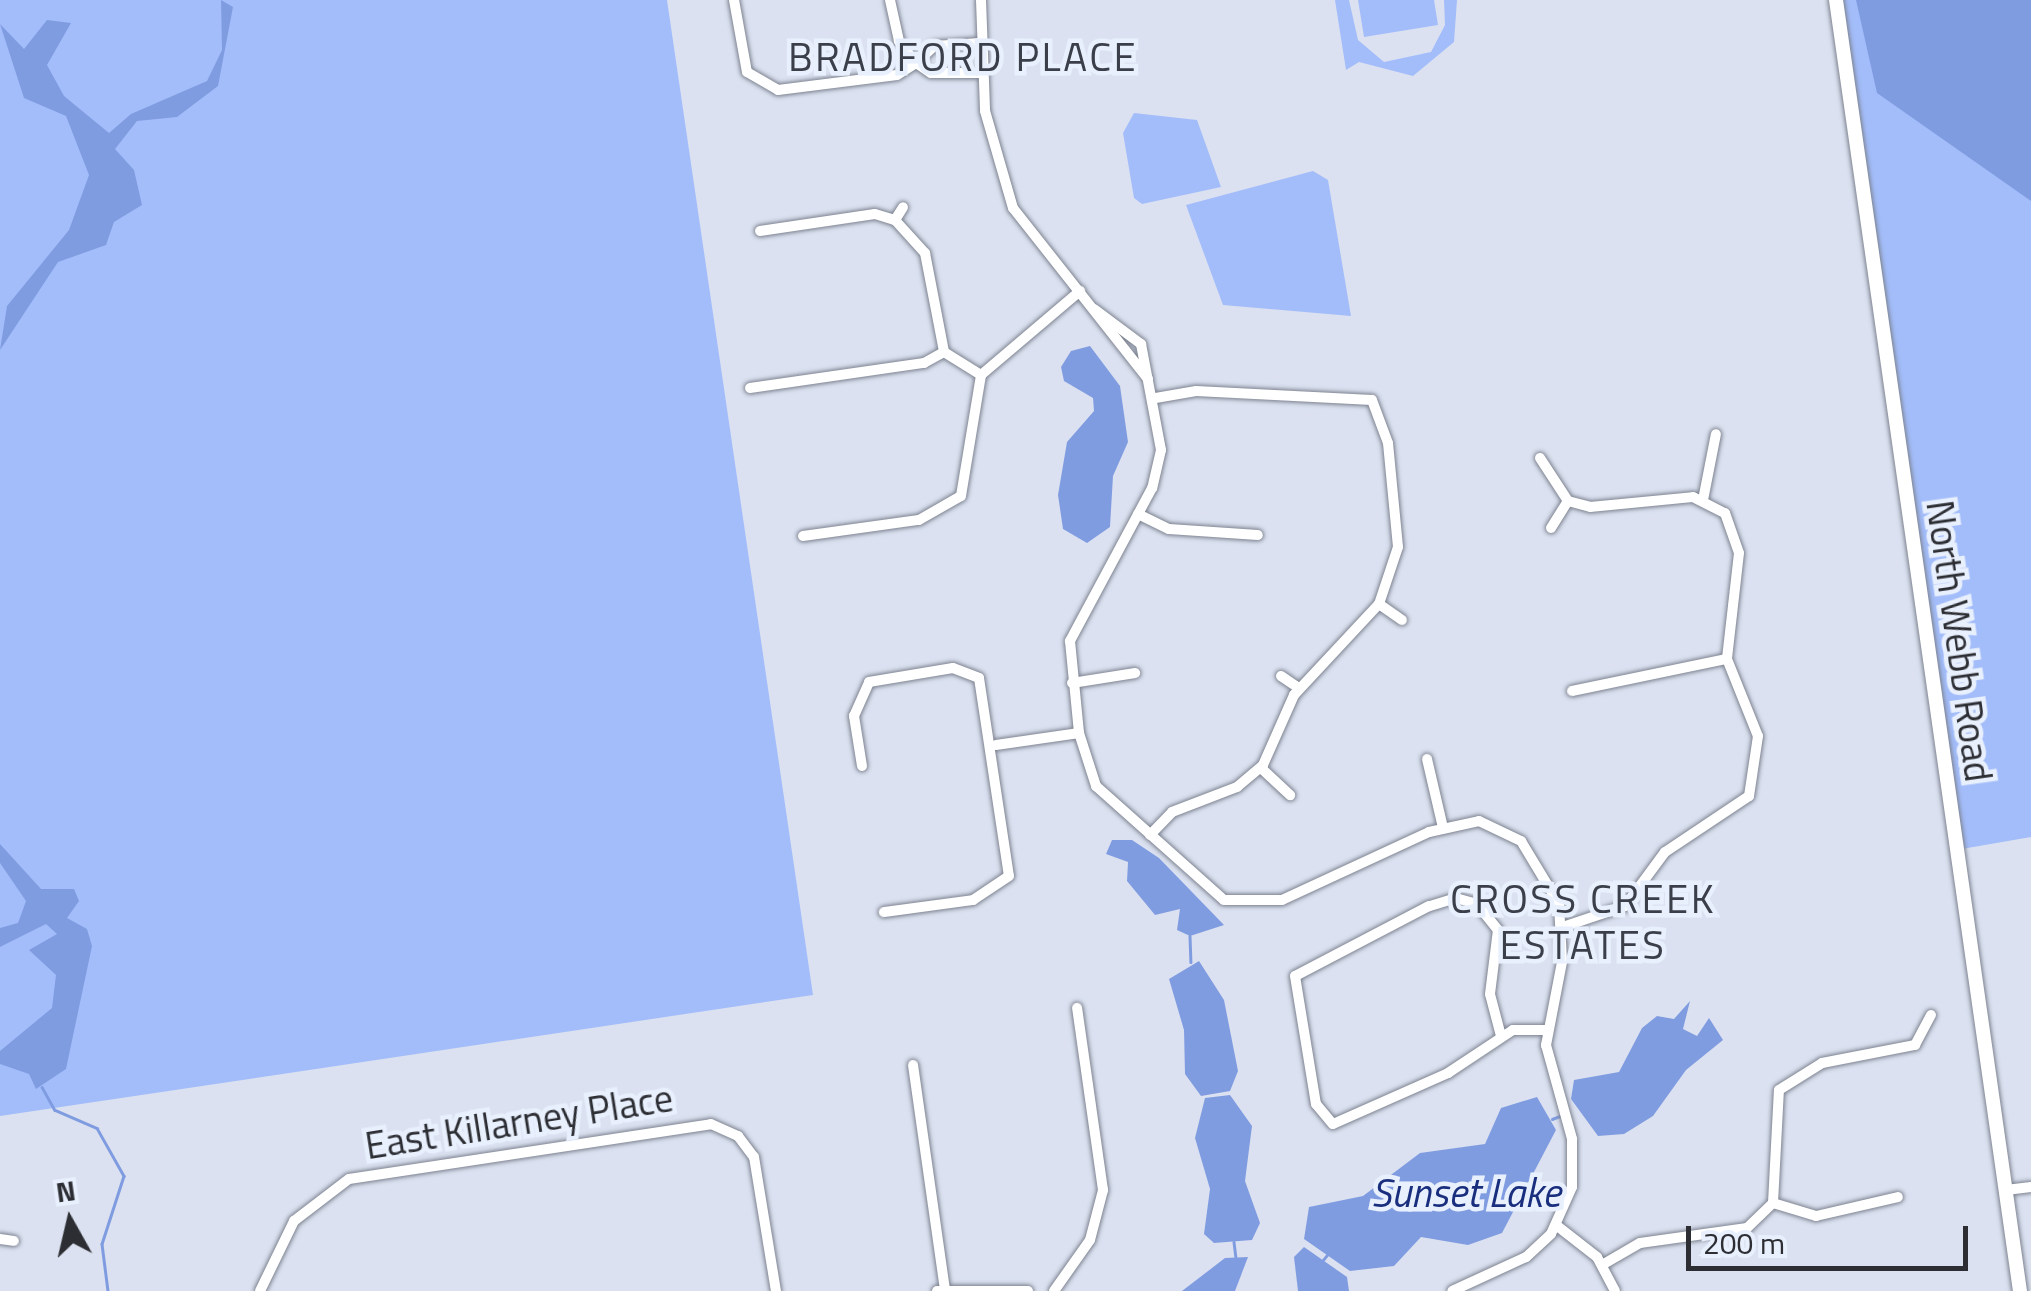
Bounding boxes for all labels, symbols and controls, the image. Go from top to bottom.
district label: BRADFORD PLACE [788,33,1138,81]
street label: North Webb Road [1917,497,2001,785]
district label: CROSS CREEK ESTATES [1450,875,1716,969]
street label: East Killarney Place [362,1075,676,1169]
text: N [53,1168,78,1213]
water label: Sunset Lake [1371,1169,1561,1217]
north arrow [20,1171,120,1271]
scale bar [1691,1206,1974,1268]
text: 200 m [1703,1220,1785,1266]

